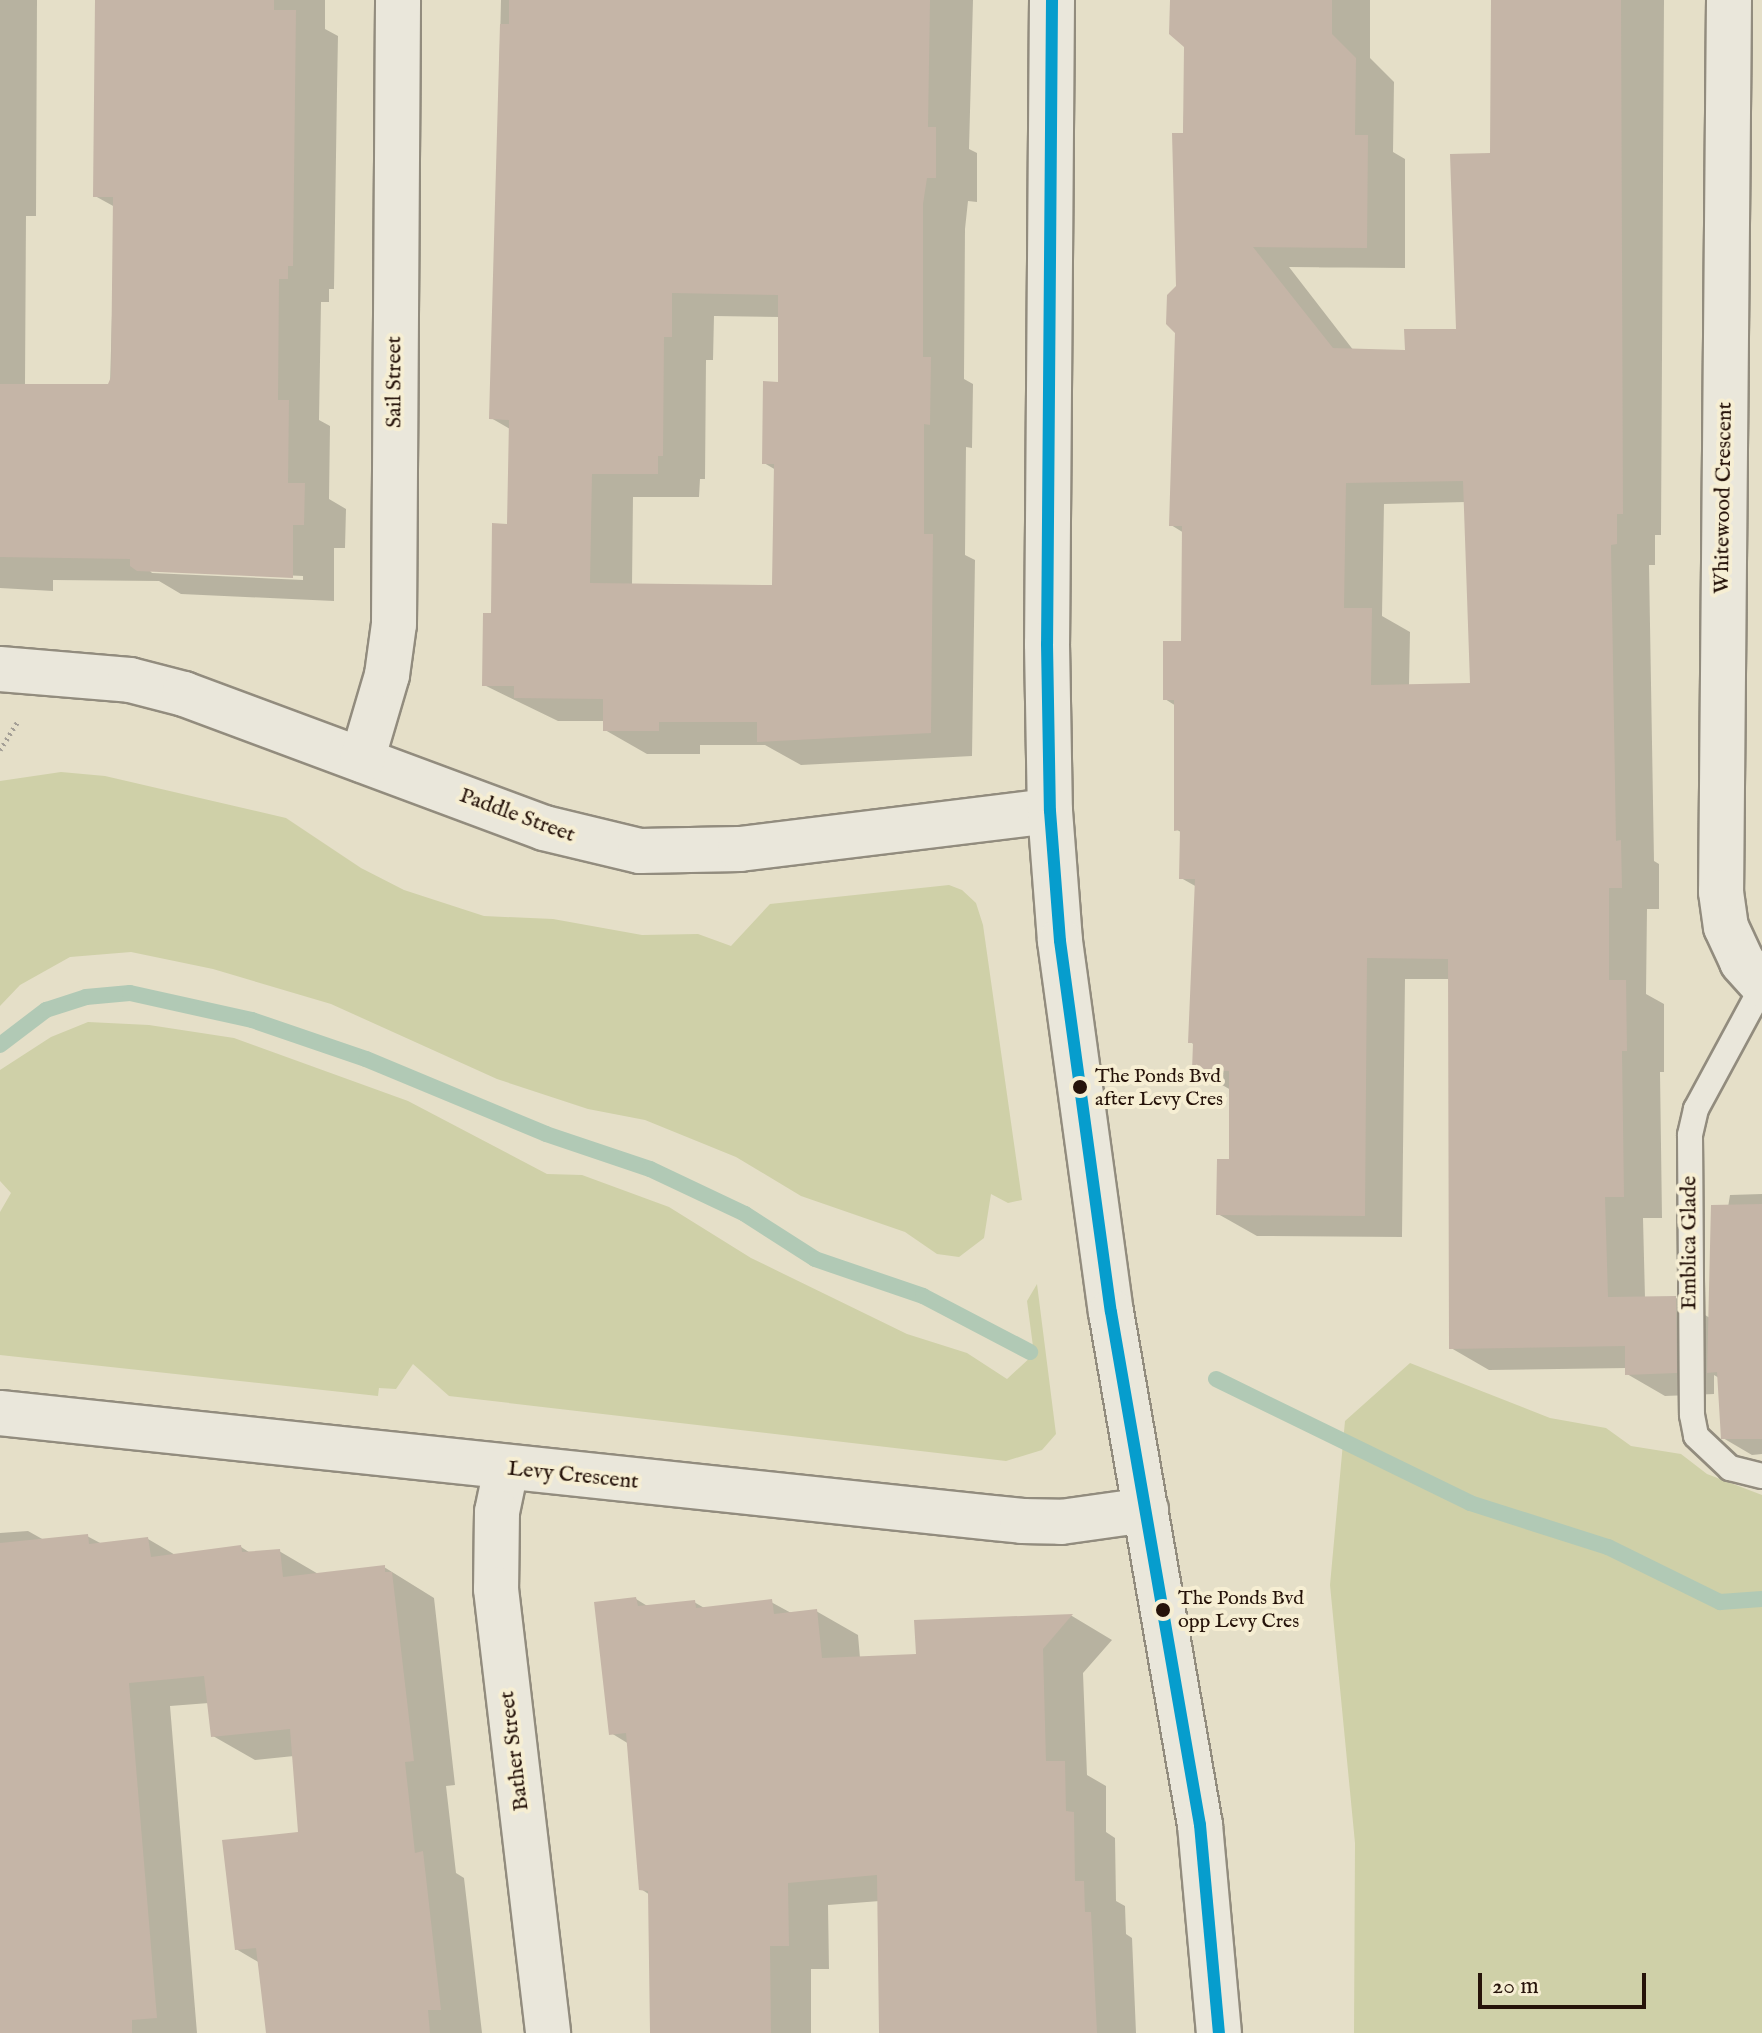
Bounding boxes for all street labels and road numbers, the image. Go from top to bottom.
street label: Sail Street [382,336,408,428]
street label: Whitewood Crescent [1709,402,1739,594]
street label: Paddle Street [456,783,578,849]
street label: Emblica Glade [1677,1176,1703,1310]
street label: Levy Crescent [506,1456,640,1496]
street label: Bather Street [495,1689,535,1813]

